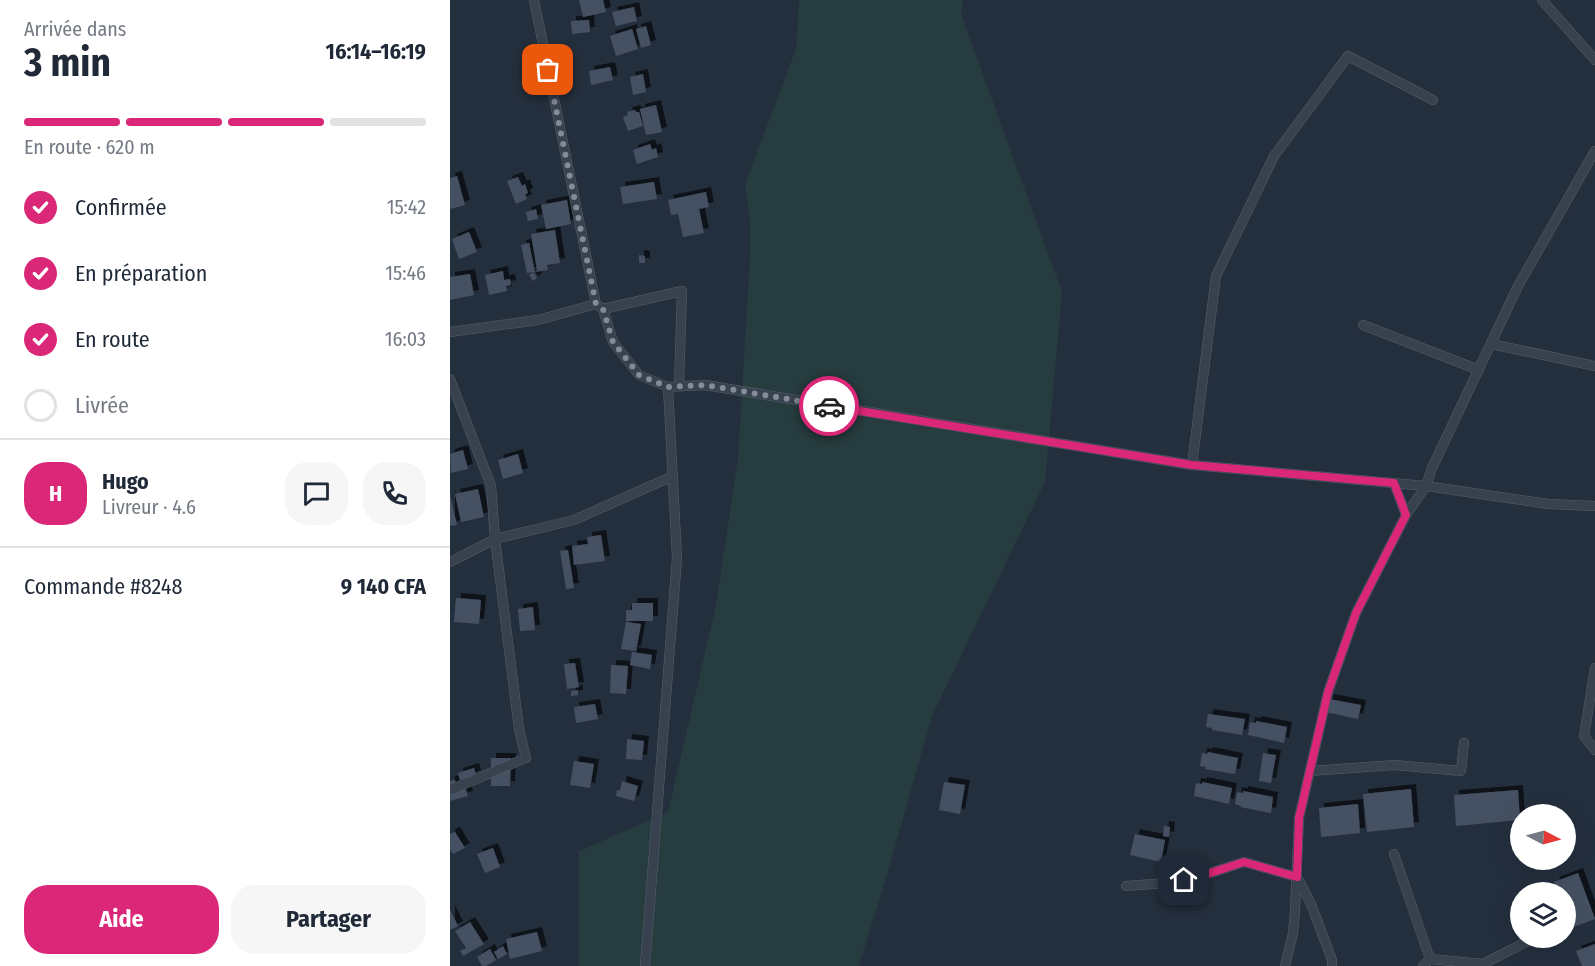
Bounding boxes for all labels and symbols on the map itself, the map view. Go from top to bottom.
pin [522,44,573,95]
courier [799,376,859,436]
north arrow [1510,804,1576,870]
pin [1158,854,1209,905]

